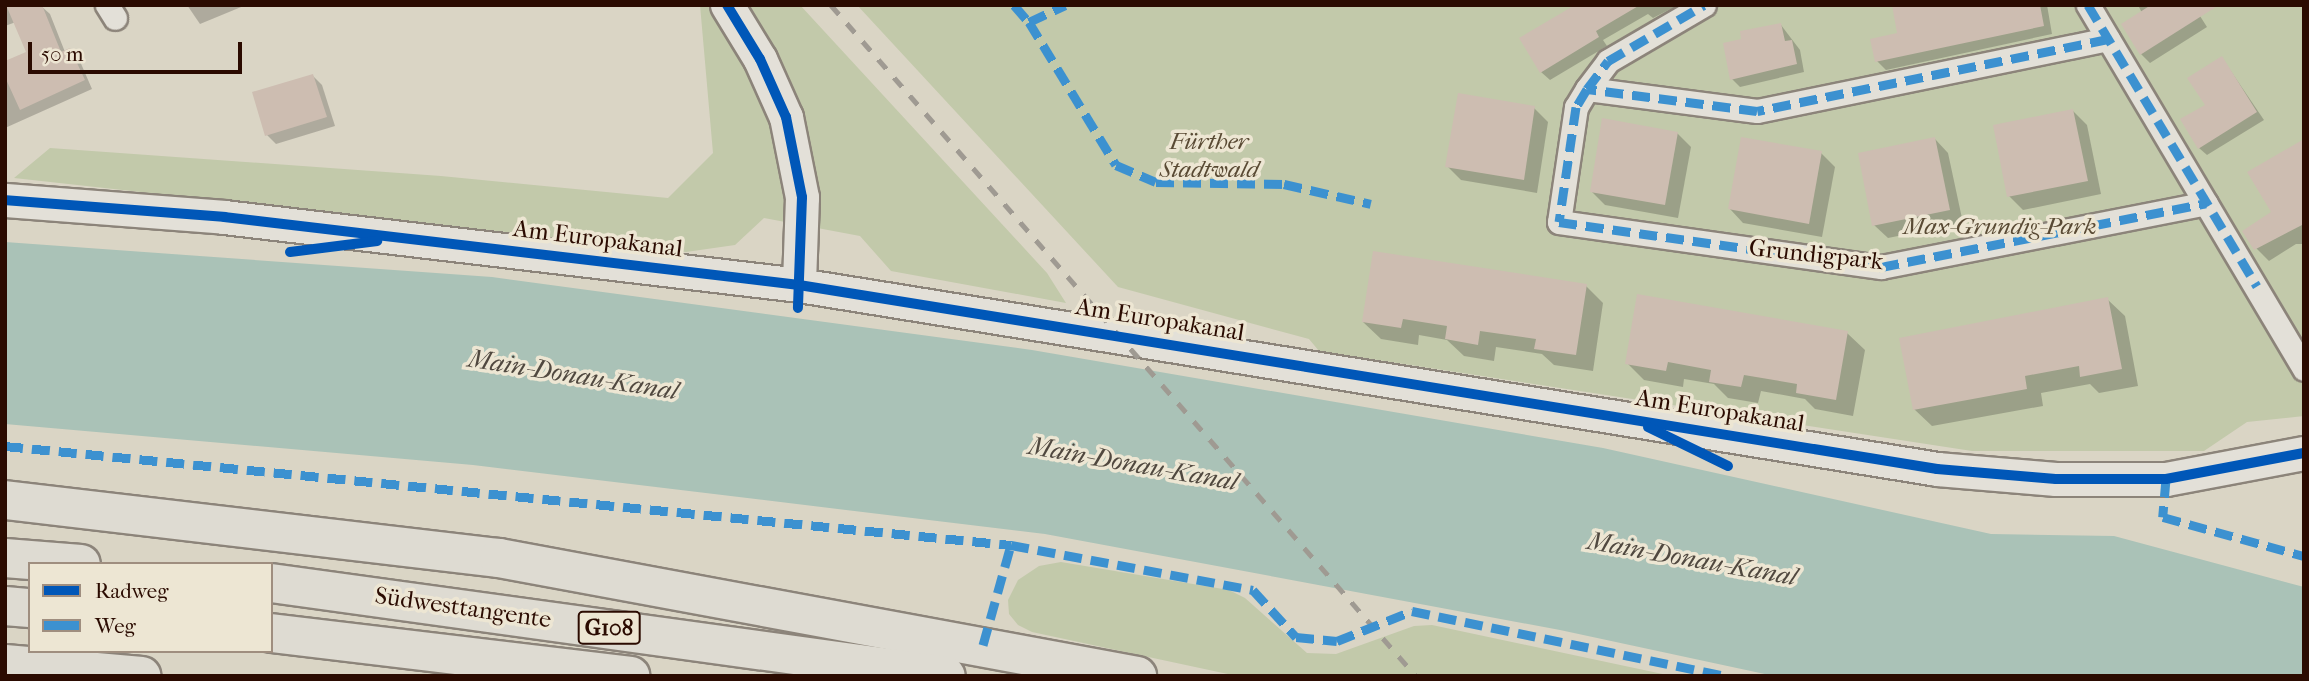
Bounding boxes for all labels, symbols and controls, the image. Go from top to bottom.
scale bar [32,28,245,72]
text: 50 m [41,42,84,66]
park label: Fürther Stadtwald [1159,128,1259,184]
park label: Max-Grundig-Park [1903,213,2097,241]
street label: Am Europakanal [512,214,684,264]
street label: Grundigpark [1747,234,1885,276]
street label: Am Europakanal [1074,292,1246,348]
water label: Main-Donau-Kanal [466,343,680,407]
street label: Am Europakanal [1634,383,1806,439]
water label: Main-Donau-Kanal [1026,430,1240,498]
water label: Main-Donau-Kanal [1585,525,1799,593]
legend [28,562,273,653]
text: Radweg [95,579,168,603]
street label: Südwesttangente [373,581,553,635]
road number: G108 [578,608,640,648]
text: Weg [95,614,136,638]

